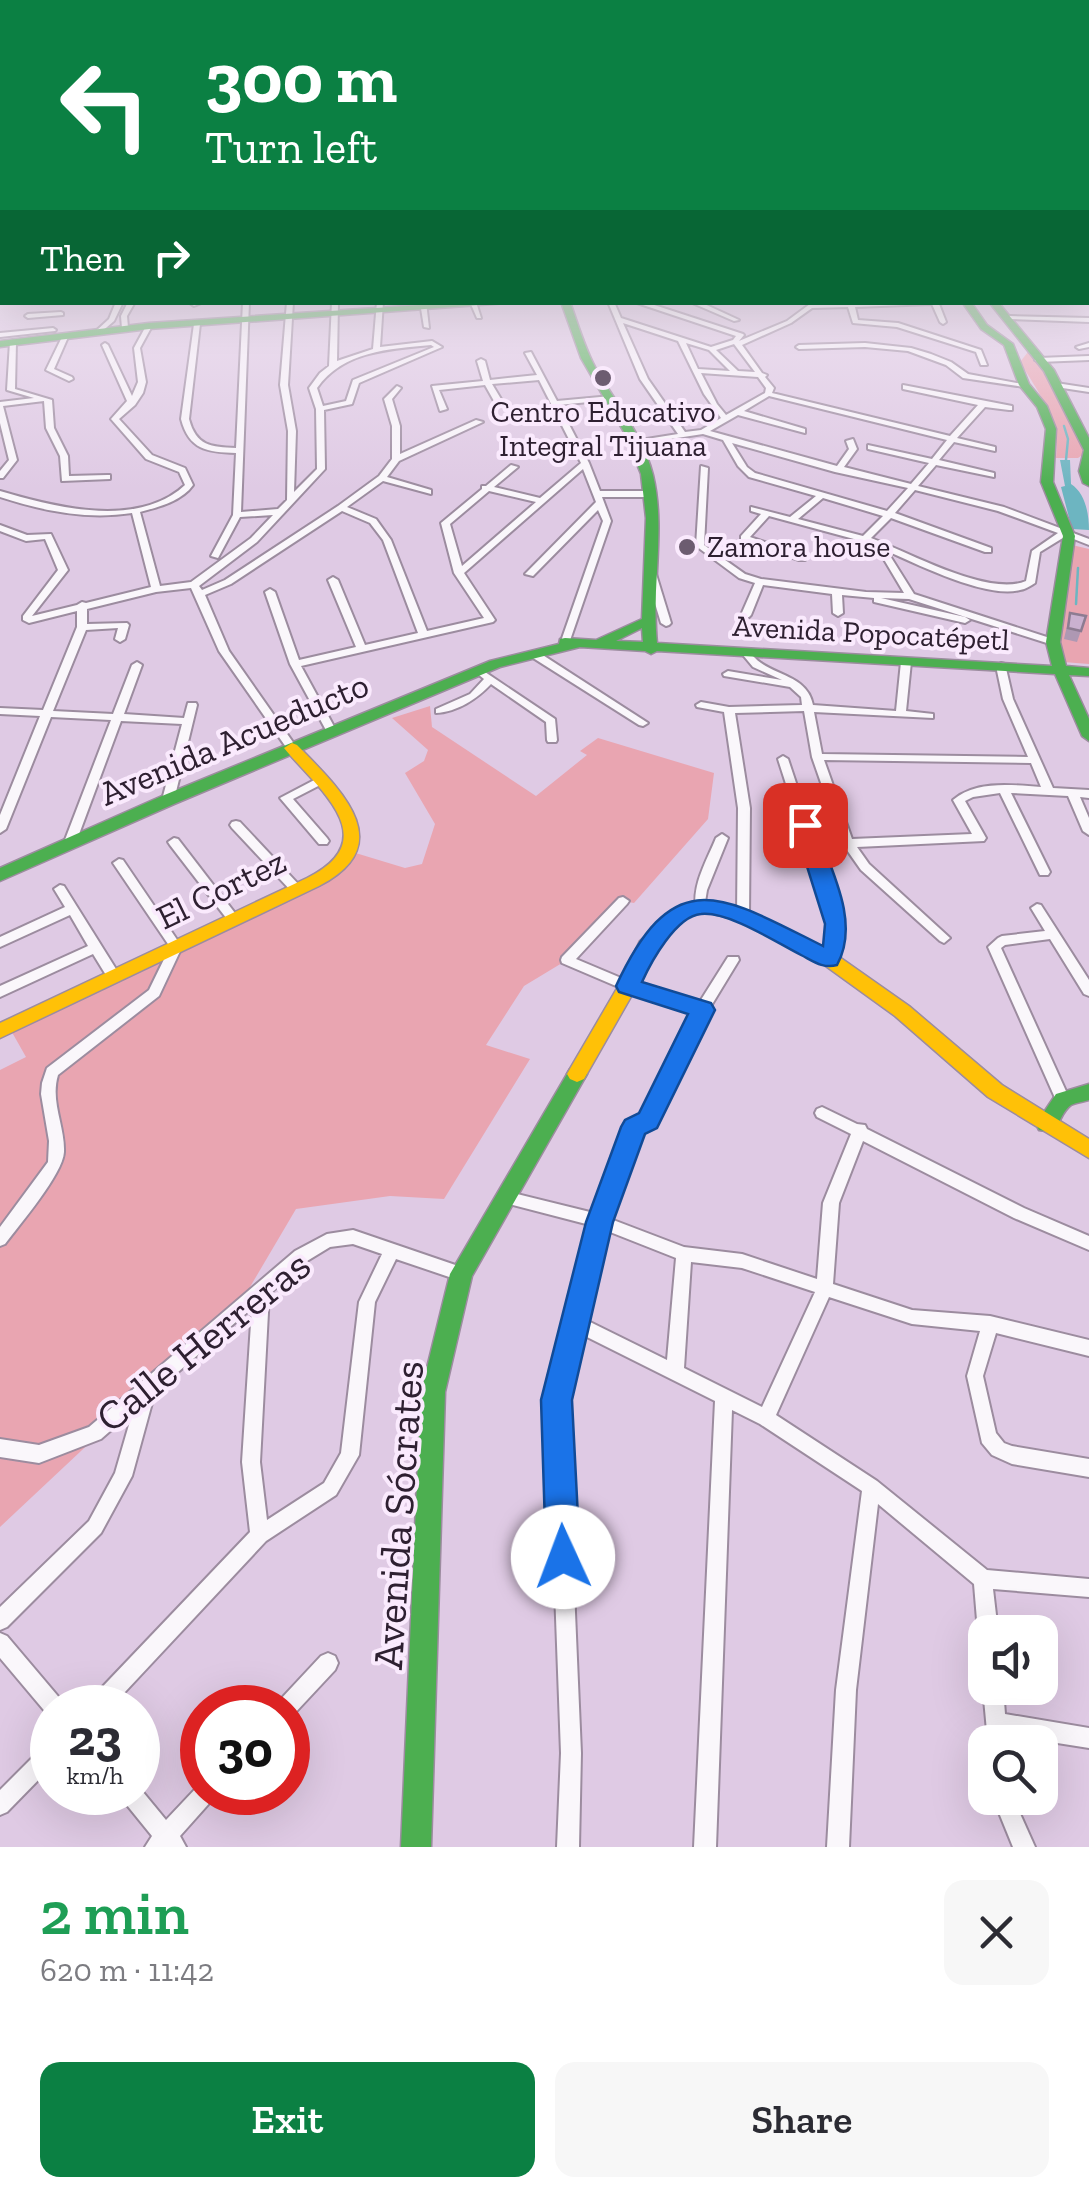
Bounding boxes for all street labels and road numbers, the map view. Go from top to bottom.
street label: Avenida Popocatépetl [732,608,1010,658]
street label: Avenida Acueducto [93,663,375,815]
street label: El Cortez [149,840,293,938]
street label: Calle Herreras [86,1239,320,1443]
street label: Avenida Sócrates [362,1359,434,1671]

